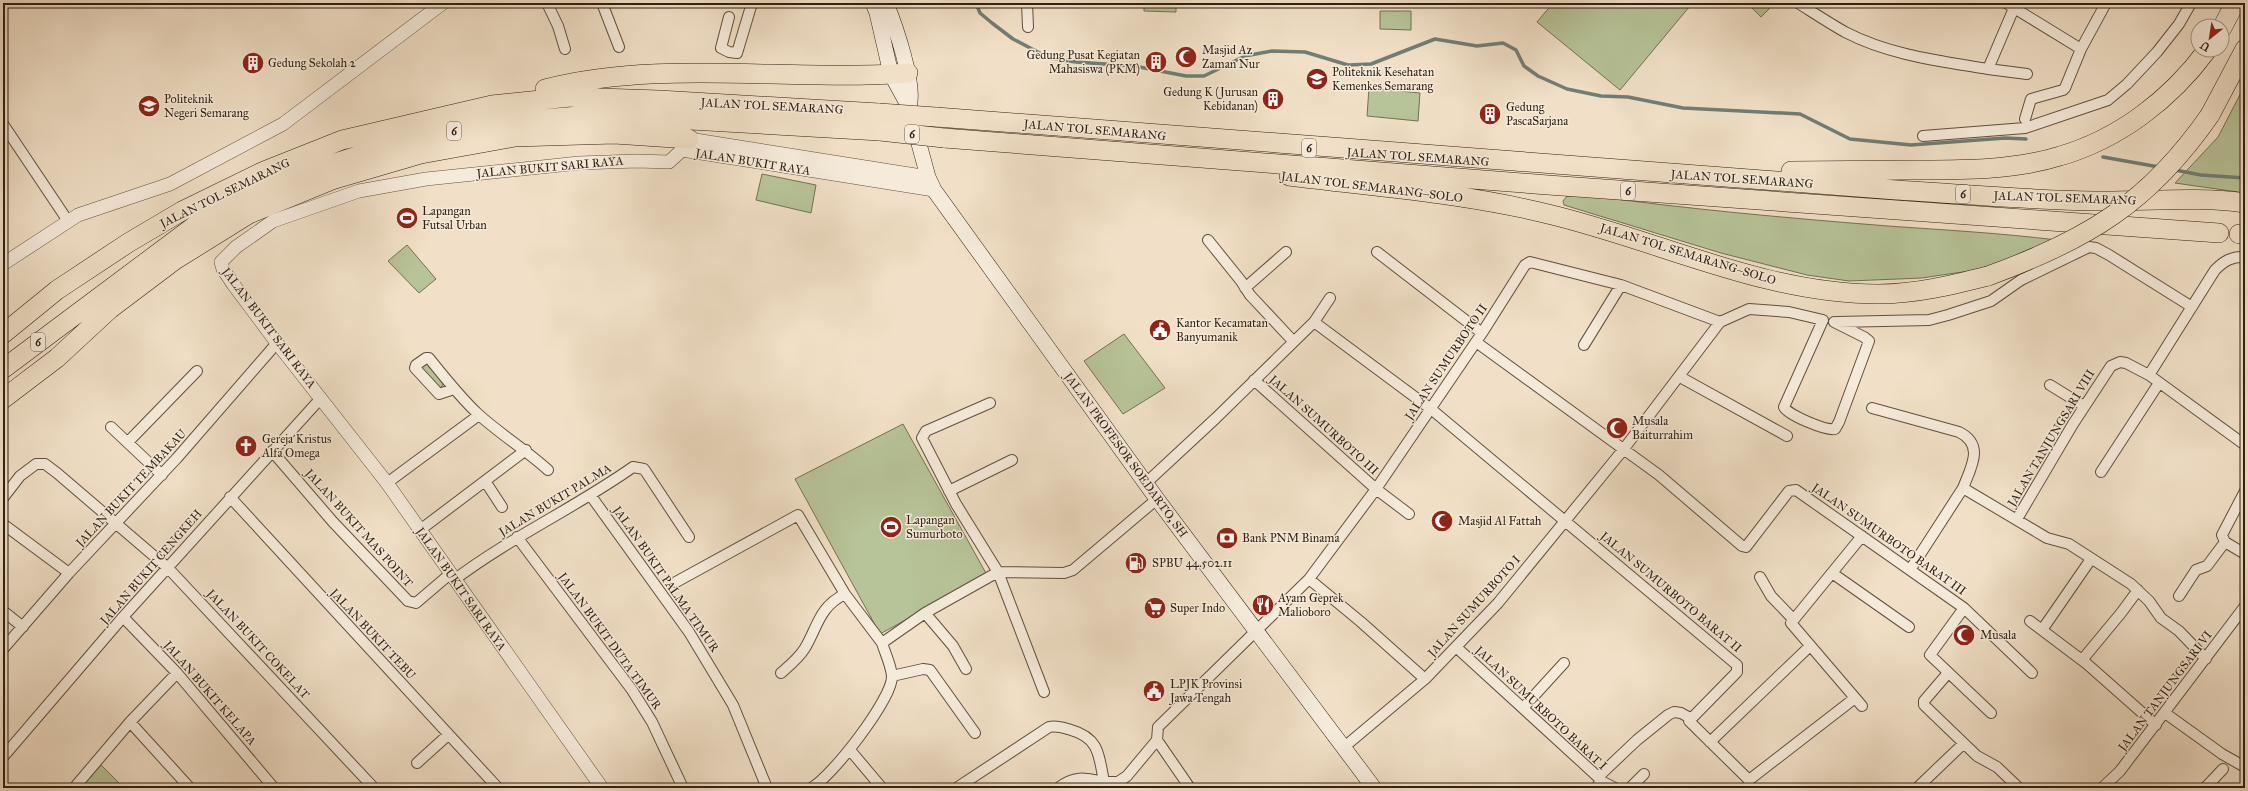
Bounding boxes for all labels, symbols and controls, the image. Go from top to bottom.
north arrow [2190,18,2230,58]
text: U [2198,38,2212,54]
place label: Masjid Az Zaman Nur [1202,43,1260,71]
mosque icon: Masjid Az Zaman Nur [1173,44,1199,70]
place label: Gedung Pusat Kegiatan Mahasiswa (PKM) [1026,48,1140,76]
building icon: Gedung Pusat Kegiatan Mahasiswa (PKM) [1143,49,1169,75]
building icon: Gedung Sekolah 2 [240,50,266,76]
place label: Gedung Sekolah 2 [268,56,356,71]
place label: Politeknik Kesehatan Kemenkes Semarang [1332,65,1435,94]
school or university icon: Politeknik Kesehatan Kemenkes Semarang [1304,66,1330,92]
place label: Gedung K (Jurusan Kebidanan) [1163,85,1259,113]
building icon: Gedung K (Jurusan Kebidanan) [1260,86,1286,112]
place label: Politeknik Negeri Semarang [164,92,249,121]
school or university icon: Politeknik Negeri Semarang [136,93,162,119]
street label: JALAN TOL SEMARANG [698,95,844,118]
place label: Gedung PascaSarjana [1506,100,1569,128]
building icon: Gedung PascaSarjana [1477,101,1503,127]
street label: JALAN TOL SEMARANG [1021,117,1167,144]
road number: 6 [447,122,461,140]
road number: 6 [905,125,919,143]
road number: 6 [1302,139,1316,157]
street label: JALAN TOL SEMARANG [1344,145,1490,170]
street label: JALAN BUKIT RAYA [692,146,812,179]
street label: JALAN BUKIT SARI RAYA [474,154,624,182]
street label: JALAN TOL SEMARANG [156,155,293,232]
street label: JALAN TOL SEMARANG [1668,167,1814,192]
street label: JALAN TOL SEMARANG–SOLO [1278,169,1464,206]
road number: 6 [1621,182,1635,200]
road number: 6 [1956,185,1970,203]
street label: JALAN TOL SEMARANG [1991,188,2137,208]
place label: Lapangan Futsal Urban [422,204,487,232]
sports icon: Lapangan Futsal Urban [394,205,420,231]
street label: JALAN TOL SEMARANG–SOLO [1596,220,1778,288]
street label: JALAN BUKIT SARI RAYA [217,263,319,392]
street label: JALAN SUMURBOTO II [1401,301,1491,425]
place label: Kantor Kecamatan Banyumanik [1176,316,1268,344]
public building icon: Kantor Kecamatan Banyumanik [1147,317,1173,343]
road number: 6 [31,333,45,351]
street label: JALAN TANJUNGSARI VIII [2003,367,2098,511]
street label: JALAN PROFESOR SOEDARTO, SH [1059,368,1191,541]
street label: JALAN SUMURBOTO III [1264,371,1381,478]
place label: Musala Baiturrahim [1632,414,1693,442]
mosque icon: Musala Baiturrahim [1604,415,1630,441]
street label: JALAN BUKIT TEMBAKAU [72,426,190,552]
place label: Gereja Kristus Alfa Omega [261,432,331,461]
church icon: Gereja Kristus Alfa Omega [233,433,259,459]
street label: JALAN BUKIT PALMA [495,461,614,541]
street label: JALAN BUKIT MAS POINT [300,465,416,591]
street label: JALAN SUMURBOTO BARAT III [1807,479,1969,599]
street label: JALAN BUKIT PALMA TIMUR [608,502,722,656]
street label: JALAN BUKIT CENGKEH [96,507,205,630]
mosque icon: Masjid Al Fattah [1429,508,1455,534]
place label: Lapangan Sumurboto [906,513,963,541]
sports icon: Lapangan Sumurboto [878,514,904,540]
place label: Masjid Al Fattah [1458,514,1542,528]
street label: JALAN BUKIT SARI RAYA [411,523,509,654]
bank icon: Bank PNM Binama [1214,525,1240,551]
street label: JALAN SUMURBOTO BARAT II [1595,528,1744,656]
place label: Bank PNM Binama [1242,531,1340,545]
fuel station icon: SPBU 44.502.11 [1123,550,1149,576]
street label: JALAN SUMURBOTO I [1423,552,1524,662]
place label: SPBU 44.502.11 [1152,556,1233,570]
street label: JALAN BUKIT DUTA TIMUR [554,568,665,713]
street label: JALAN BUKIT TEBU [325,584,419,683]
street label: JALAN BUKIT COKELAT [202,585,312,702]
place label: Ayam Geprek Malioboro [1277,591,1344,619]
restaurant icon: Ayam Geprek Malioboro [1250,592,1276,618]
supermarket icon: Super Indo [1142,595,1168,621]
place label: Super Indo [1170,601,1225,615]
mosque icon: Musala [1951,622,1977,648]
place label: Musala [1980,628,2017,642]
street label: JALAN TANJUNGSARI VI [2114,628,2216,756]
street label: JALAN BUKIT KELAPA [159,636,259,749]
street label: JALAN SUMURBOTO BARAT I [1470,642,1610,773]
place label: LPJK Provinsi Jawa Tengah [1168,677,1243,706]
public building icon: LPJK Provinsi Jawa Tengah [1141,678,1167,704]

